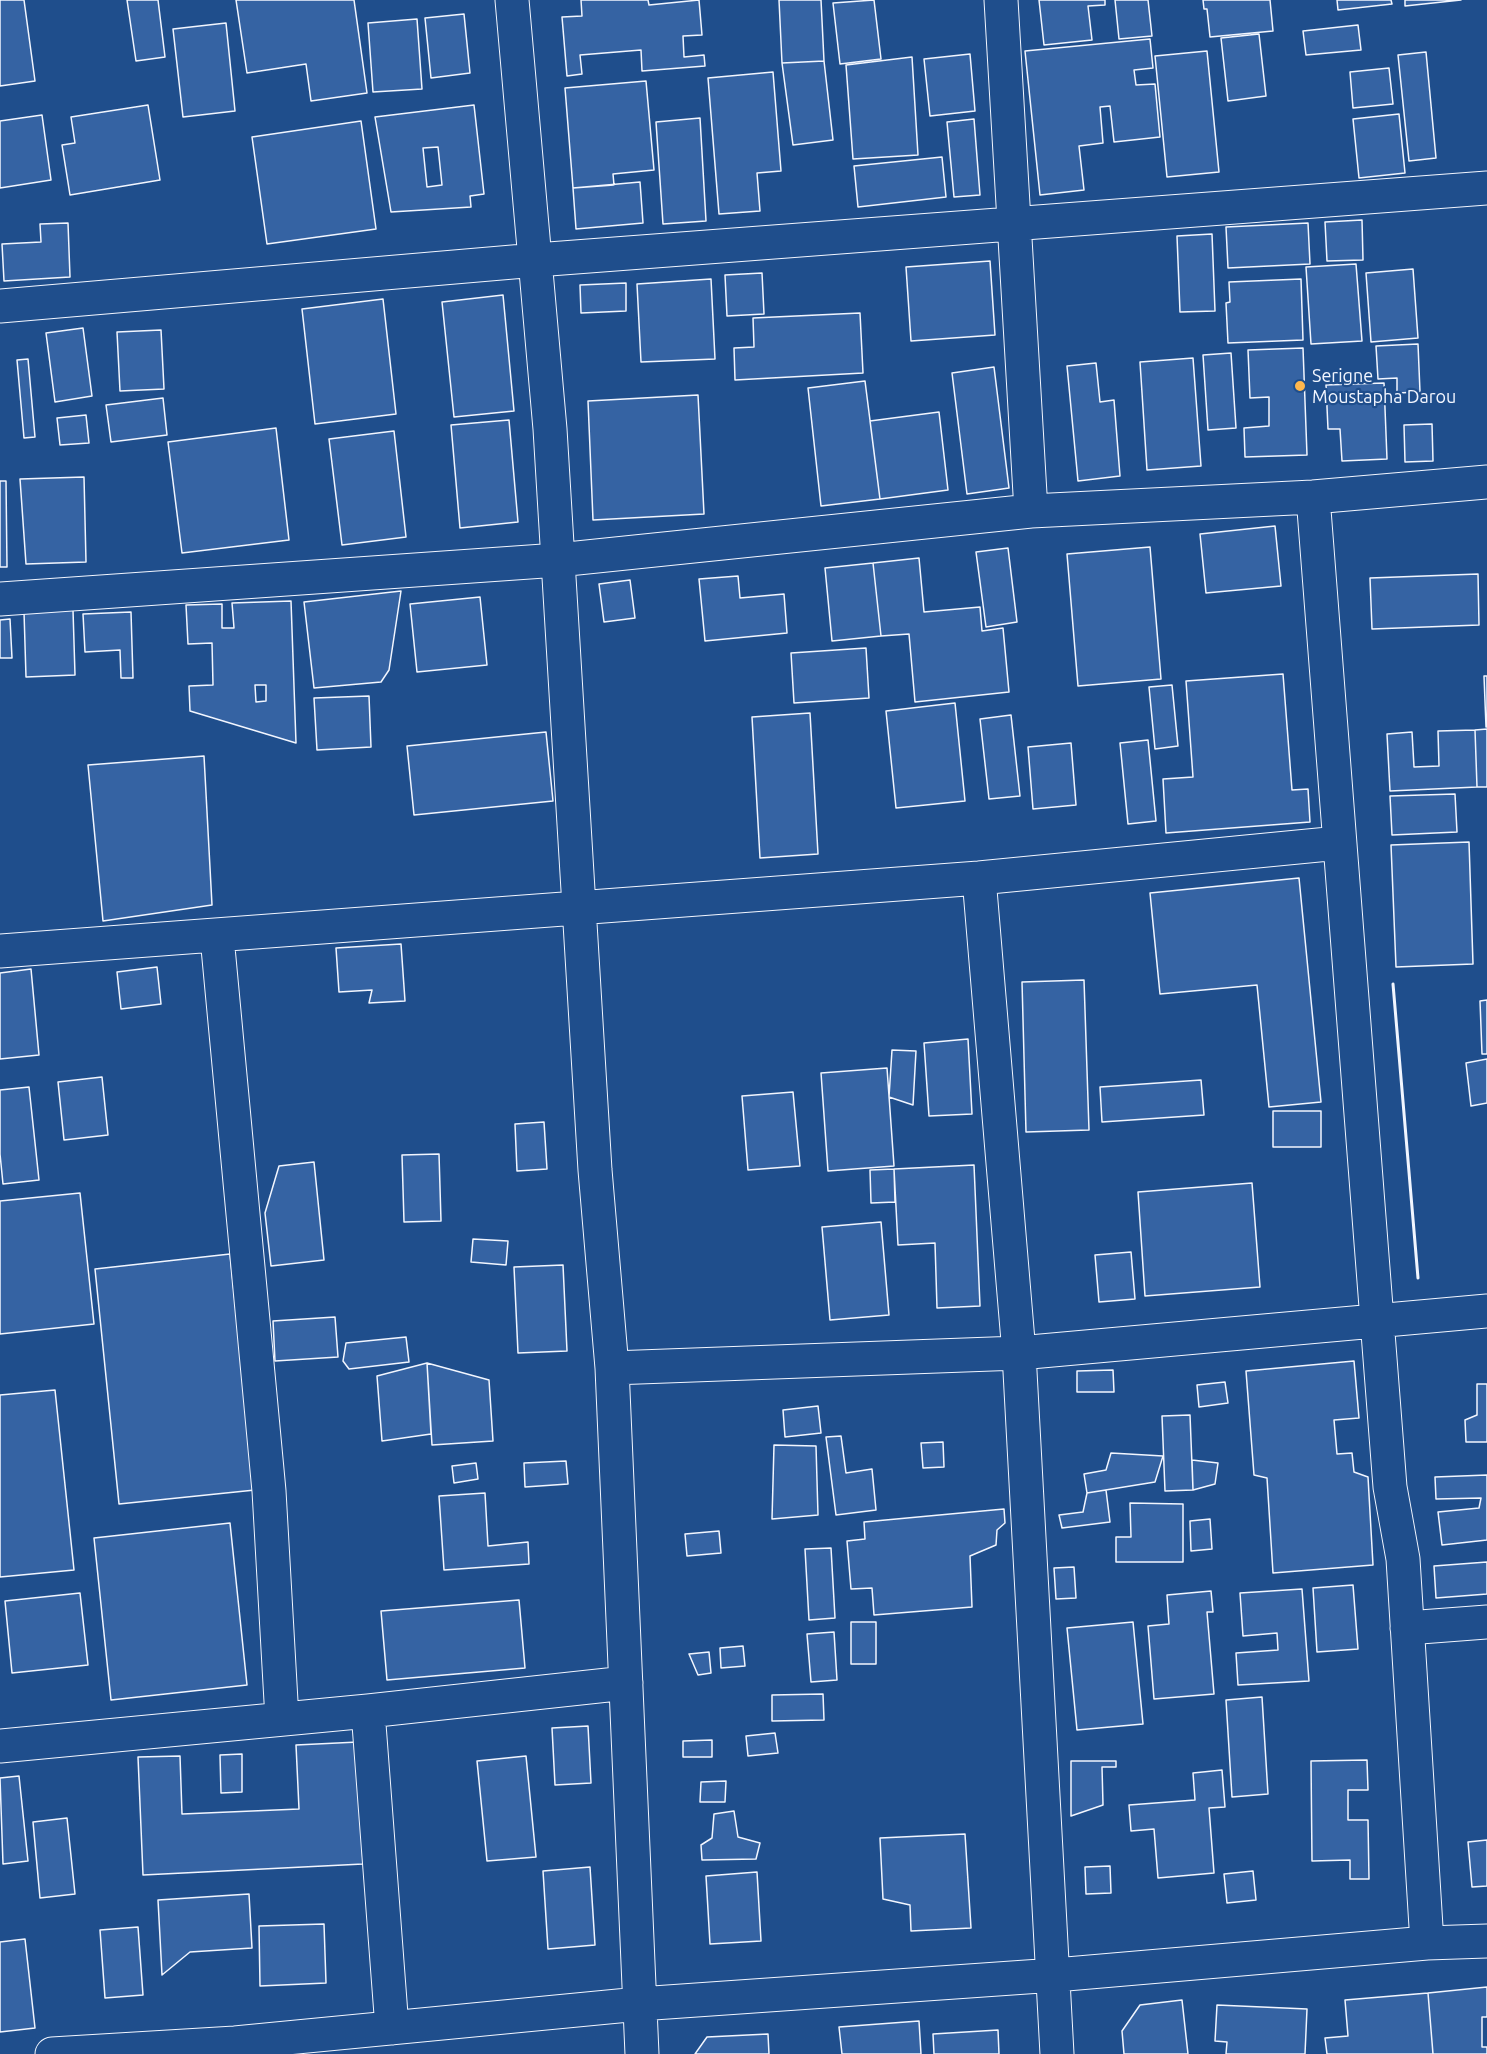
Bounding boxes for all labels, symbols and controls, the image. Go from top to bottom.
place label: Serigne Moustapha Darou [1312,365,1456,407]
marker: Serigne Moustapha Darou [1293,379,1307,393]

